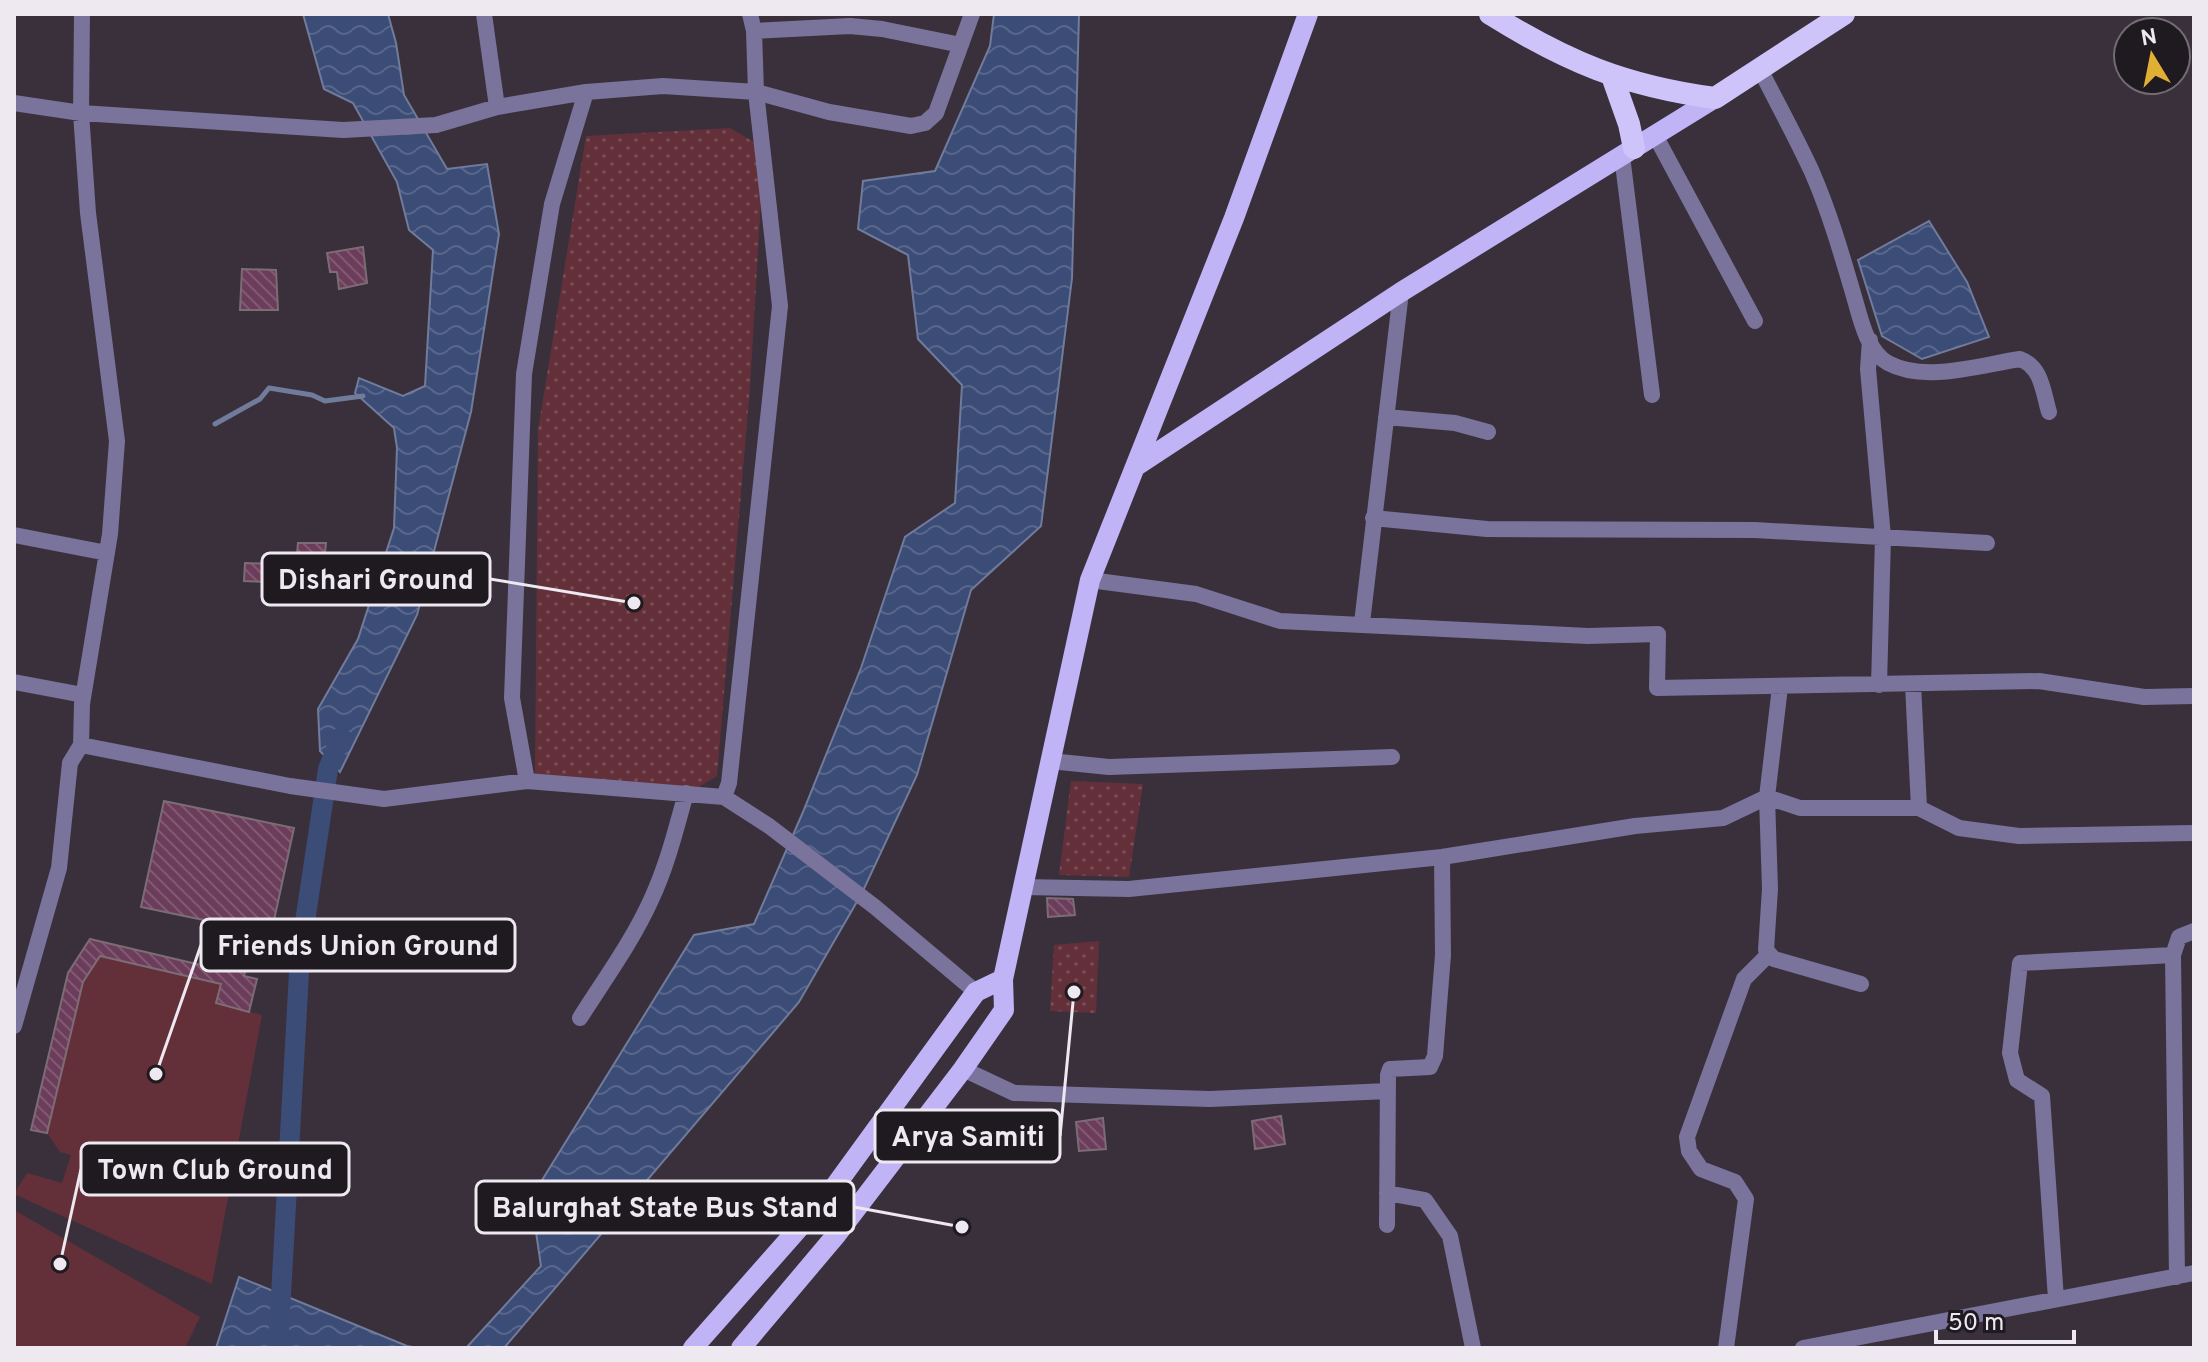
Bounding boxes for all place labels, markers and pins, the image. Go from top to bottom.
callout: Dishari Ground [262,553,490,605]
callout: Friends Union Ground [201,919,515,971]
callout: Arya Samiti [875,1110,1060,1162]
callout: Town Club Ground [81,1143,349,1195]
callout: Balurghat State Bus Stand [476,1181,854,1233]

